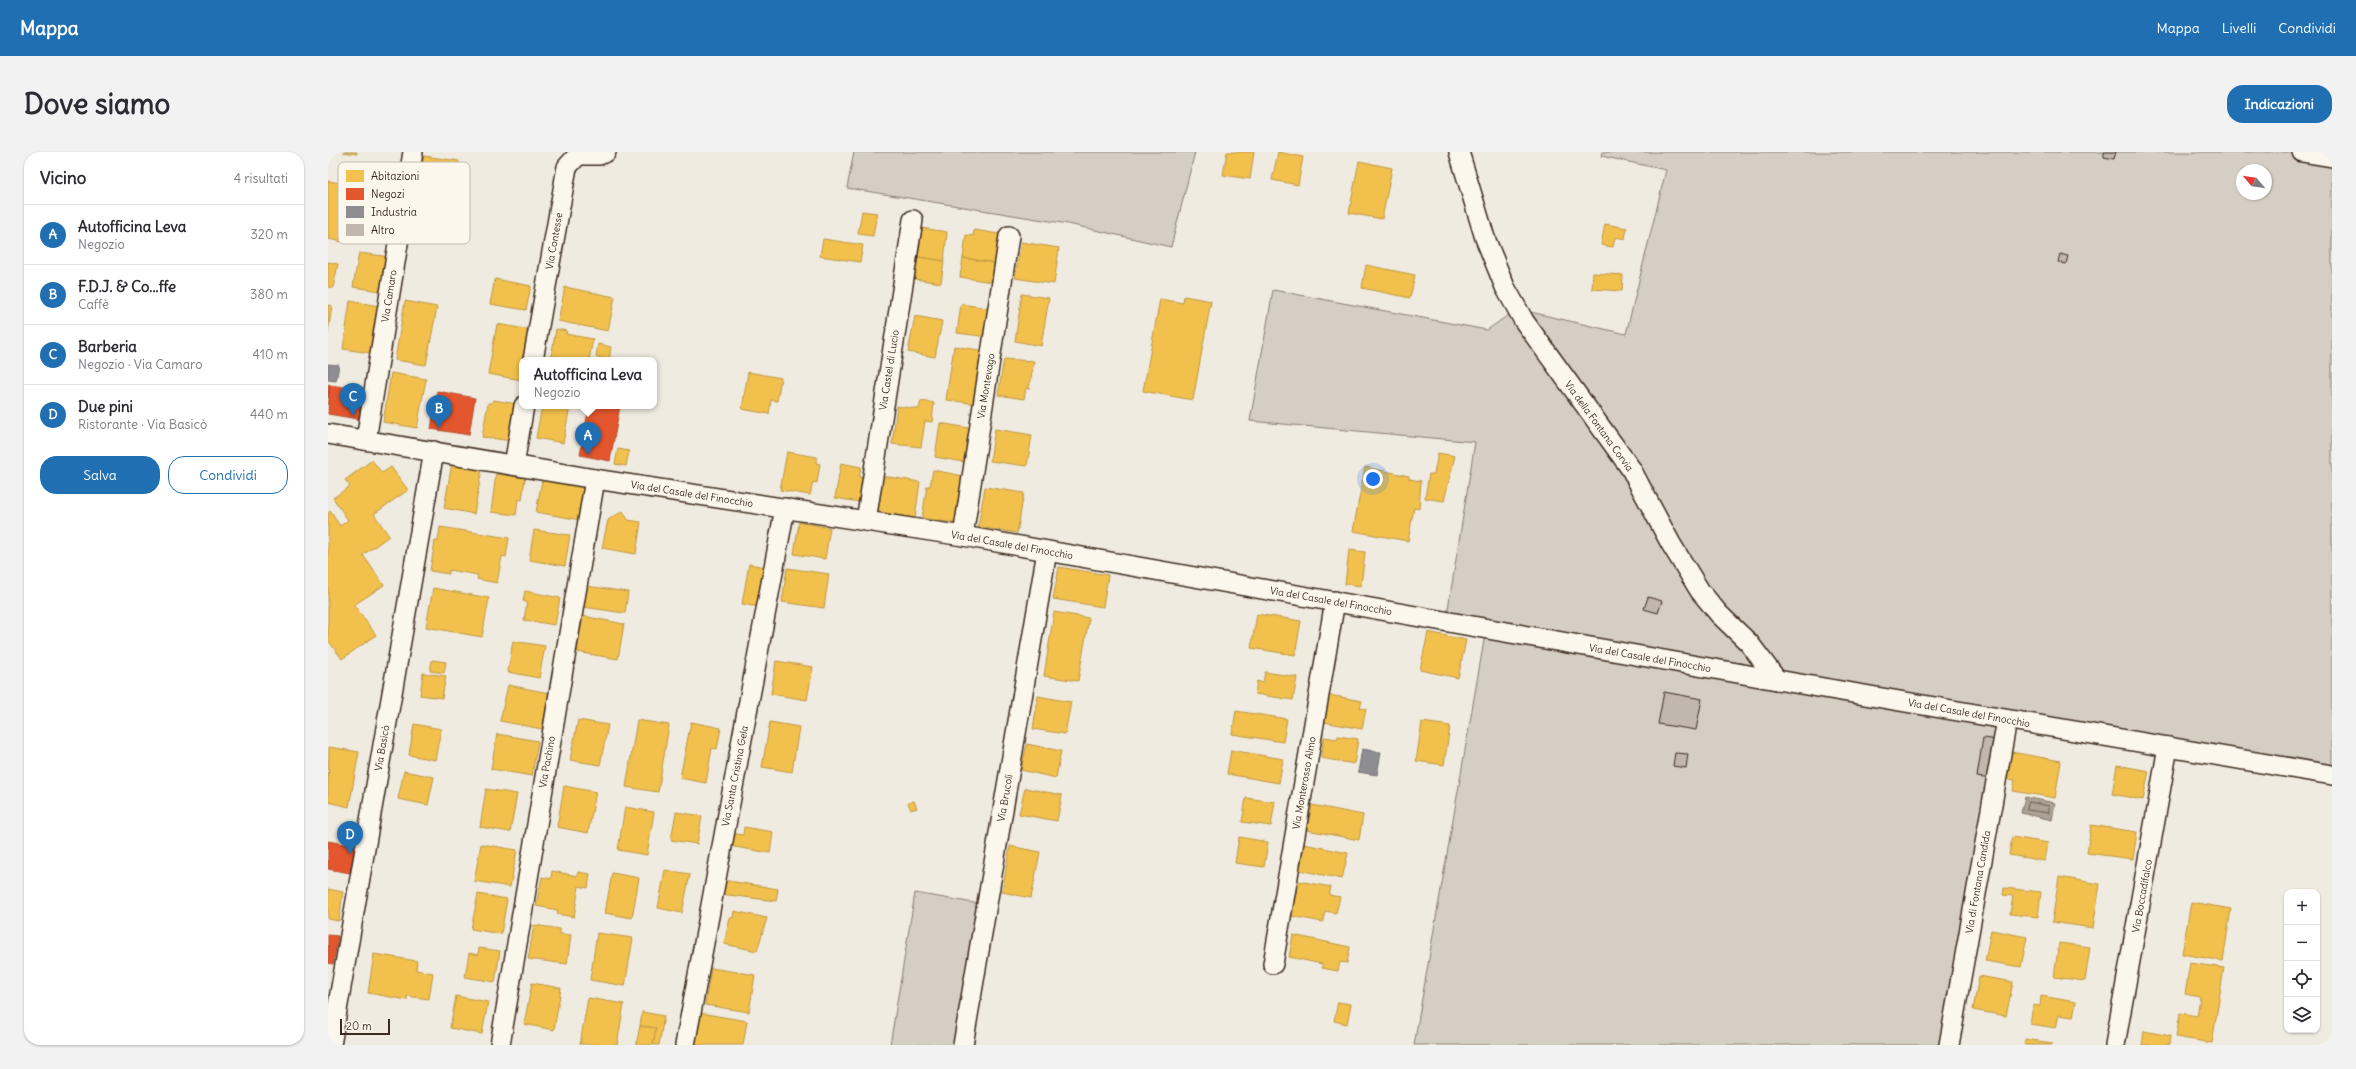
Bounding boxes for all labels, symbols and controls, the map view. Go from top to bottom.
text: Mappa [20,16,79,40]
text: Mappa [2157,19,2200,37]
text: Livelli [2222,19,2256,37]
text: Condividi [2278,19,2336,37]
button: Indicazioni [2227,85,2332,123]
text: Dove siamo [24,86,170,122]
legend [338,162,470,244]
north arrow [2236,164,2272,200]
text: Vicino [40,167,86,189]
text: Abitazioni [371,169,419,183]
text: 4 risultati [234,170,288,187]
text: Negozi [371,187,404,201]
text: Industria [371,205,417,219]
street label: Via Contesse [543,212,565,270]
text: Autofficina Leva [78,217,186,236]
text: Altro [371,223,395,237]
text: A [49,226,57,243]
text: 320 m [250,226,288,243]
text: Negozio [78,236,125,253]
street label: Via Camaro [378,268,400,323]
text: F.D.J. & Co...ffe [78,277,176,296]
text: B [49,286,57,303]
text: 380 m [250,286,288,303]
text: Caffè [78,296,109,313]
street label: Via Castel di Lucio [876,329,902,411]
text: Barberia [78,337,137,356]
text: C [49,346,57,363]
text: 410 m [252,346,288,363]
street label: Via Montevago [974,352,998,420]
text: Negozio · Via Camaro [78,356,203,373]
popup [519,357,657,409]
text: Autofficina Leva [534,365,642,384]
street label: Via della Fontana Corvia [1562,378,1636,474]
pin: C [340,383,366,416]
text: Negozio [534,384,581,401]
pin: B [426,395,452,428]
text: Due pini [78,397,133,416]
text: D [48,406,58,423]
text: 440 m [250,406,288,423]
text: Ristorante · Via Basicò [78,416,207,433]
pin: A [575,422,601,455]
button: Salva [40,456,160,494]
button: Condividi [168,456,288,494]
your location [1363,469,1383,489]
street label: Via del Casale del Finocchio [630,478,755,510]
street label: Via del Casale del Finocchio [950,528,1074,562]
street label: Via del Casale del Finocchio [1269,584,1393,618]
street label: Via del Casale del Finocchio [1588,641,1712,675]
street label: Via del Casale del Finocchio [1907,696,2031,730]
street label: Via Basicò [372,724,392,772]
street label: Via Santa Cristina Gela [719,724,751,828]
street label: Via Pachino [536,735,558,789]
street label: Via Monterosso Almo [1289,735,1319,831]
street label: Via Brucoli [994,773,1016,823]
pin: D [337,821,363,854]
street label: Via di Fontana Candida [1963,829,1994,934]
street label: Via Boccadifalco [2129,858,2155,934]
map controls [2284,889,2320,1033]
button: + [2284,889,2320,925]
button: − [2284,925,2320,961]
button: locate [2284,961,2320,997]
button: layers [2284,997,2320,1033]
scale bar [340,1017,390,1036]
text: 20 m [346,1019,372,1033]

